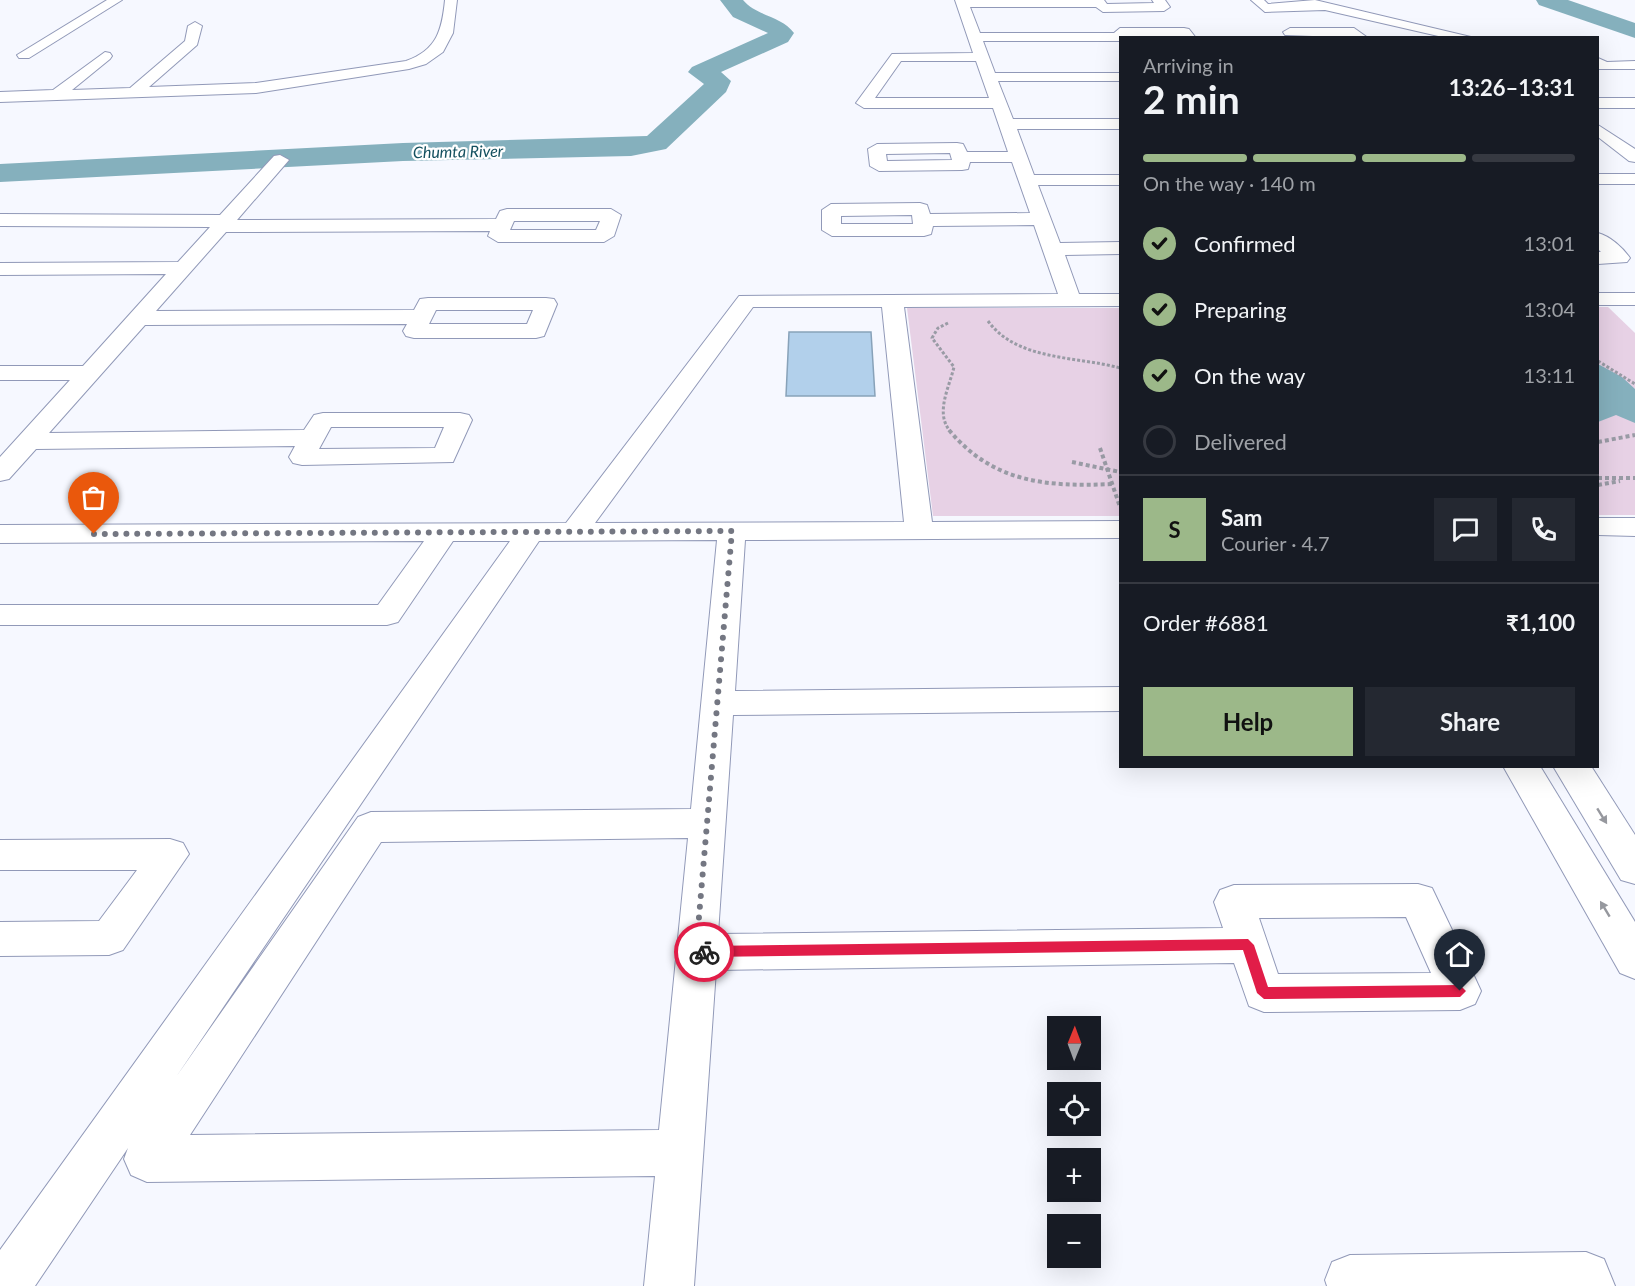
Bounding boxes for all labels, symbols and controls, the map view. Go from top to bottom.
text: Arriving in [1143,53,1234,77]
text: 13:26–13:31 [1449,74,1575,101]
text: 2 min [1143,76,1240,122]
water label: Chumta River [413,141,504,161]
text: On the way · 140 m [1143,171,1316,195]
icon: check [1143,227,1176,260]
text: Confirmed [1194,230,1296,257]
text: 13:01 [1524,231,1575,255]
icon: check [1143,293,1176,326]
text: Preparing [1194,296,1286,323]
text: 13:04 [1524,297,1575,321]
icon: check [1143,359,1176,392]
text: On the way [1194,362,1305,389]
text: 13:11 [1524,363,1575,387]
text: Delivered [1194,428,1287,455]
pin [68,472,119,534]
icon: bag [77,481,110,514]
button: chat [1434,498,1497,561]
button: phone [1512,498,1575,561]
text: Sam [1221,504,1263,531]
text: S [1168,516,1181,543]
text: Courier · 4.7 [1221,531,1330,555]
text: Order #6881 [1143,609,1269,636]
text: ₹1,100 [1506,609,1575,636]
button: Help [1143,687,1353,756]
button: Share [1365,687,1575,756]
one-way arrow [1596,808,1607,824]
one-way arrow [1600,901,1611,917]
courier [674,922,734,982]
pin [1434,929,1485,991]
icon: bike [688,936,721,969]
icon: home [1443,938,1476,971]
north arrow [1047,1016,1101,1070]
map controls [1047,1016,1101,1268]
button: locate [1047,1082,1101,1136]
button: + [1047,1148,1101,1202]
button: − [1047,1214,1101,1268]

